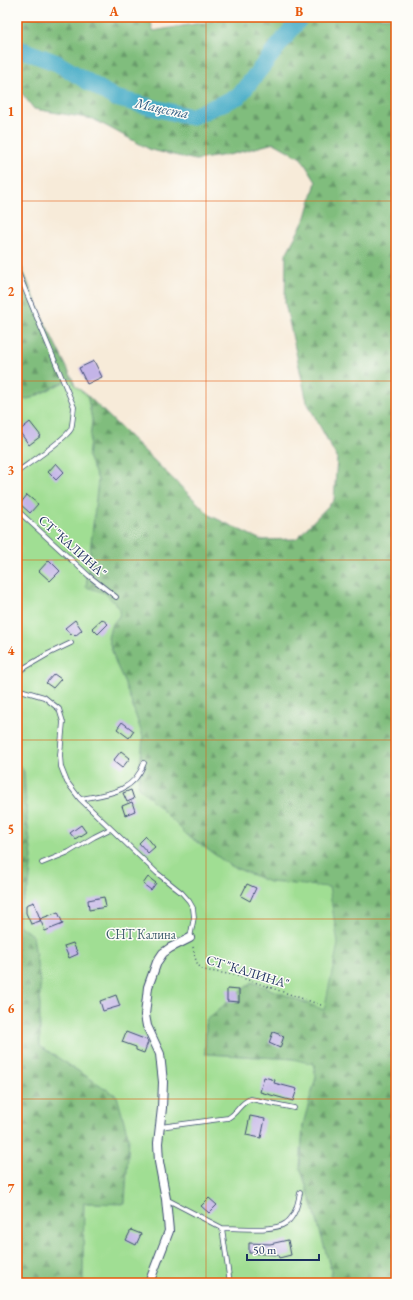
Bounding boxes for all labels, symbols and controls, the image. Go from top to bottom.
text: A [108,3,119,20]
text: B [295,3,303,20]
water label: Мацеста [133,93,191,122]
text: 1 [8,103,15,120]
text: 2 [8,283,15,300]
text: 3 [8,462,15,479]
street label: СТ "КАЛИНА" [35,511,110,581]
text: 4 [8,642,15,659]
text: 5 [8,821,14,838]
park label: СНТ Калина [106,926,177,943]
street label: СТ "КАЛИНА" [204,951,291,992]
text: 6 [8,1000,15,1017]
text: 7 [8,1180,15,1197]
scale bar [247,1236,319,1262]
text: 50 m [253,1242,277,1258]

